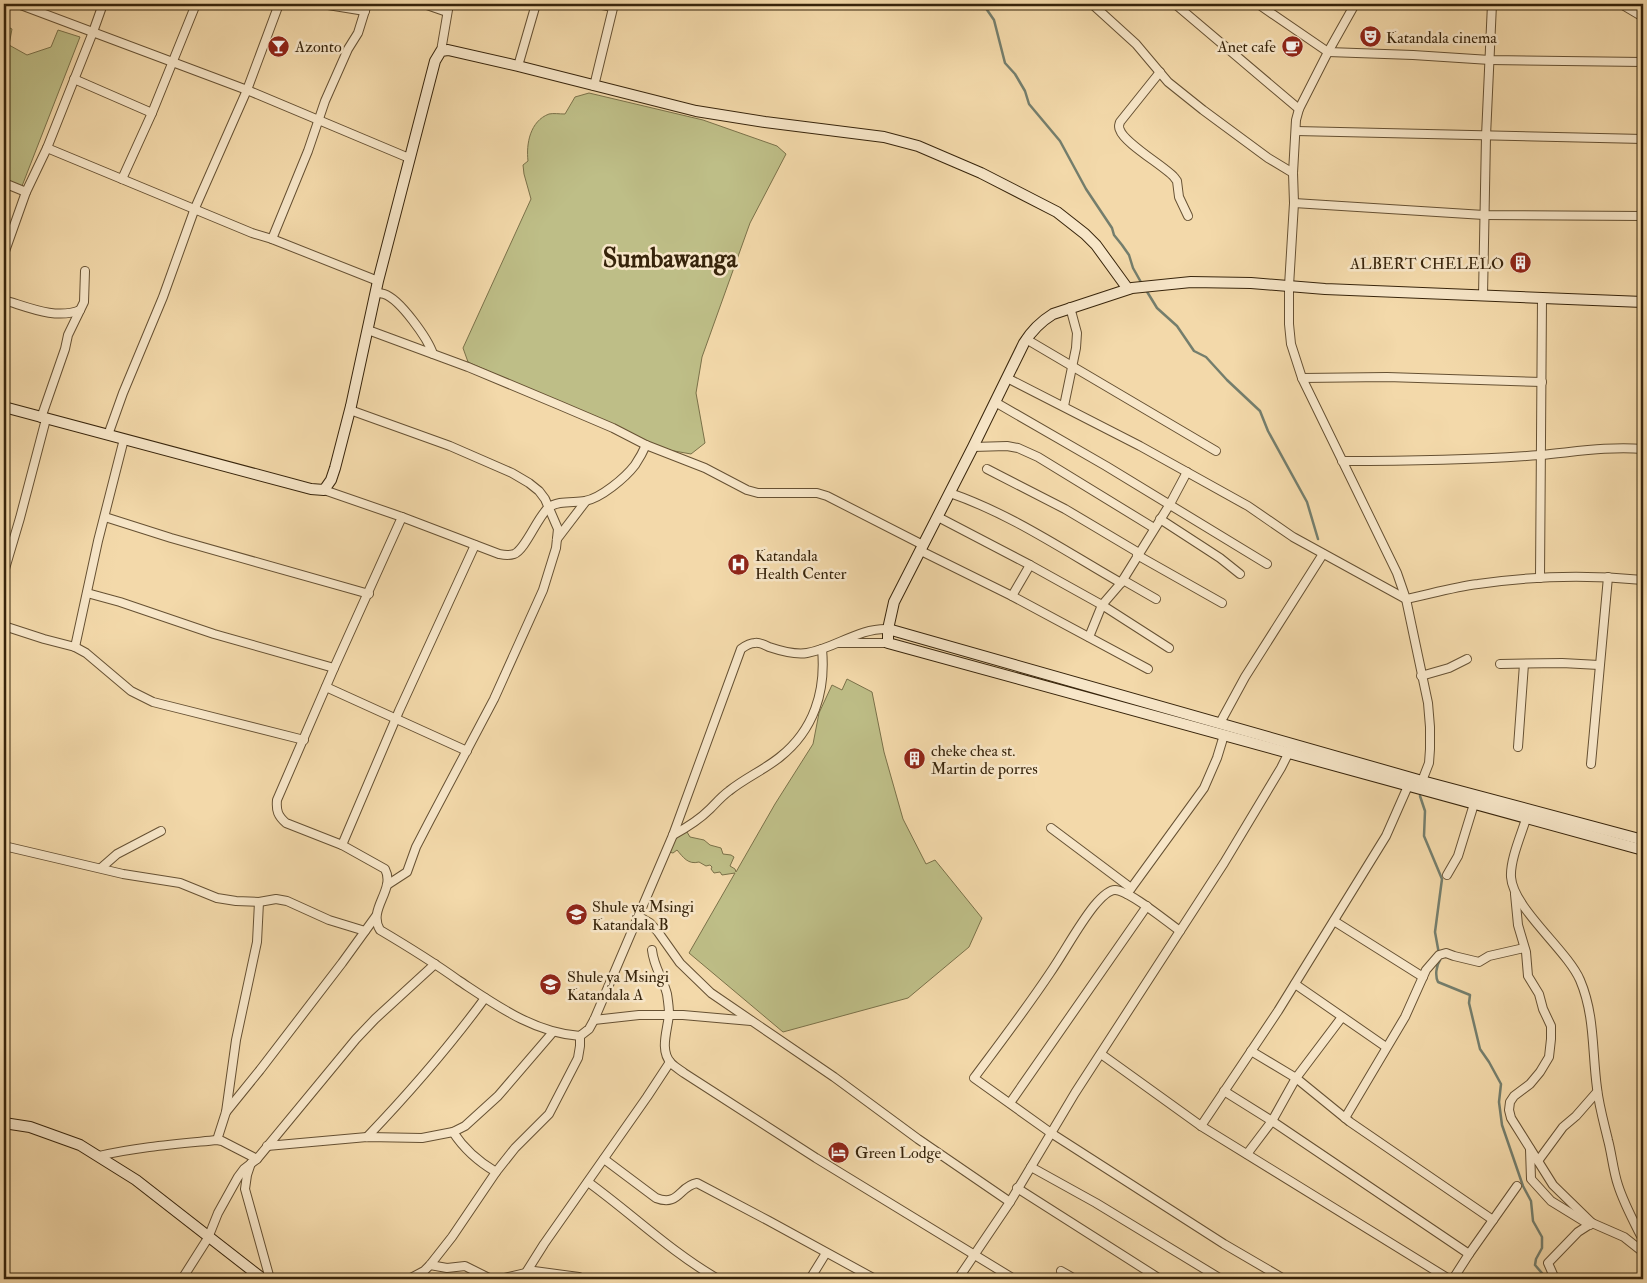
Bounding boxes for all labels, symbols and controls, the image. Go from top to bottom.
theatre icon: Katandala cinema [1358,25,1382,49]
place label: Katandala cinema [1386,28,1497,48]
bar icon: Azonto [267,34,291,58]
cafe icon: Anet cafe [1280,34,1304,58]
place label: Azonto [294,37,342,57]
place label: Anet cafe [1217,37,1276,57]
district label: Sumbawanga [603,243,739,276]
building icon: ALBERT CHELELO [1508,251,1532,275]
place label: ALBERT CHELELO [1349,254,1504,274]
place label: Katandala Health Center [755,546,847,584]
hospital icon: Katandala Health Center [727,552,751,576]
place label: cheke chea st. Martin de porres [931,741,1038,780]
building icon: cheke chea st. Martin de porres [903,747,927,771]
place label: Shule ya Msingi Katandala B [592,897,694,935]
school or university icon: Shule ya Msingi Katandala B [564,903,588,927]
place label: Shule ya Msingi Katandala A [567,967,669,1005]
school or university icon: Shule ya Msingi Katandala A [539,973,563,997]
hotel icon: Green Lodge [827,1140,851,1164]
place label: Green Lodge [855,1143,941,1163]

